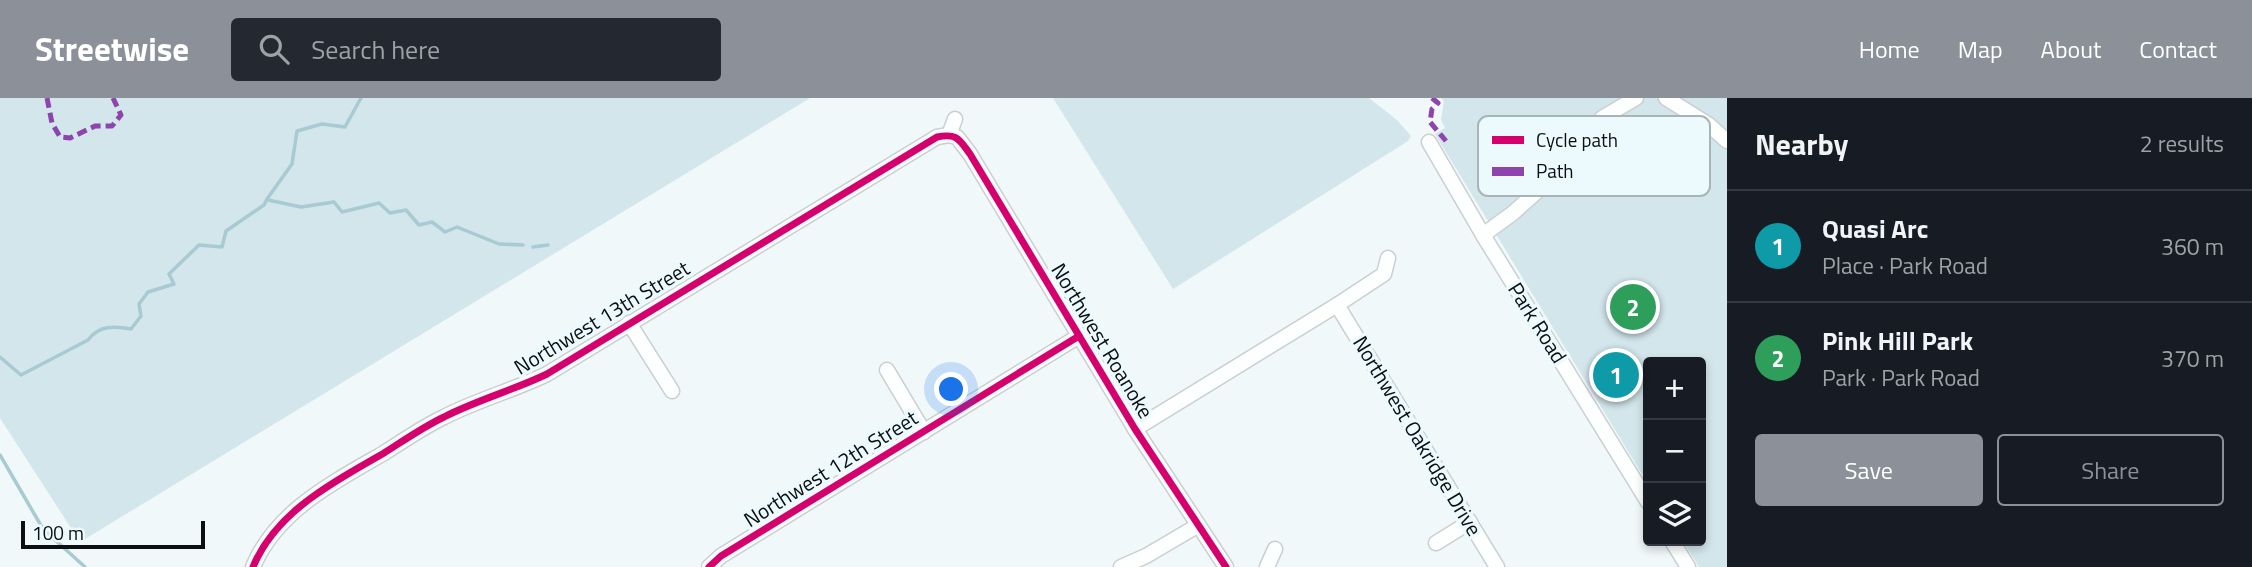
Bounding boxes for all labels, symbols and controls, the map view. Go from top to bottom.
search box [231,18,721,81]
text: Streetwise [35,24,189,74]
icon: search [255,30,293,68]
text: Search here [311,30,440,69]
text: Home [1859,31,1920,67]
text: Map [1958,31,2003,67]
text: About [2041,31,2101,67]
text: Contact [2139,31,2217,67]
legend [1478,116,1710,196]
text: Nearby [1755,121,1848,167]
text: Cycle path [1536,125,1618,154]
text: 2 results [2140,126,2224,161]
text: Path [1536,156,1574,185]
text: Quasi Arc [1822,209,1928,248]
text: 1 [1772,229,1784,264]
text: 360 m [2161,229,2224,264]
text: Place · Park Road [1822,248,1988,283]
street label: Northwest 13th Street [507,252,696,382]
street label: Northwest Roanoke [1044,257,1162,424]
street label: Park Road [1500,276,1575,369]
pin: 2 [1610,281,1656,333]
text: Pink Hill Park [1822,321,1973,360]
street label: Northwest Oakridge Drive [1345,329,1490,542]
text: 2 [1772,341,1784,376]
text: 370 m [2161,341,2224,376]
pin: 1 [1593,349,1639,401]
map controls [1643,357,1706,546]
button: + [1643,357,1706,420]
text: Park · Park Road [1822,360,1980,395]
your location [934,372,968,406]
street label: Northwest 12th Street [737,401,924,535]
button: − [1643,420,1706,483]
button: Save [1755,434,1983,506]
button: Share [1997,434,2224,506]
button: layers [1643,483,1706,546]
scale bar [21,518,205,550]
text: 100 m [32,518,84,547]

